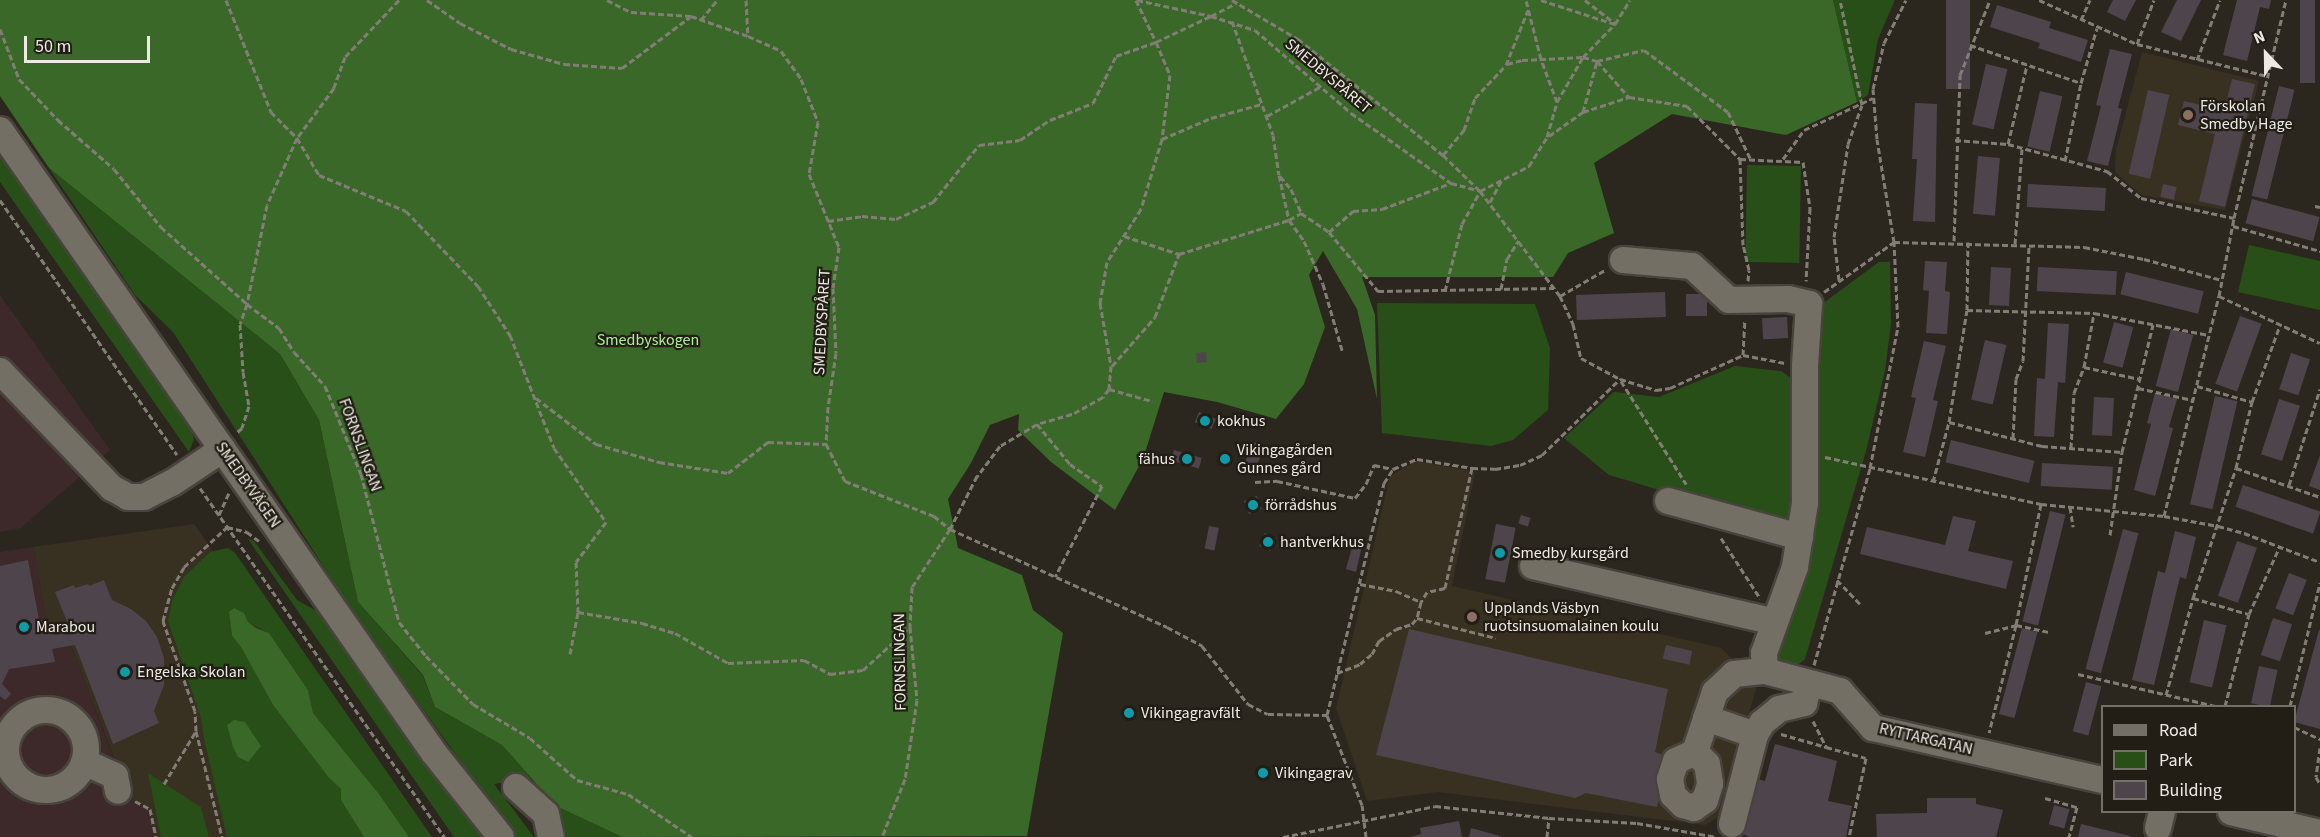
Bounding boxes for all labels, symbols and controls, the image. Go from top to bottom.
scale bar [27,24,153,62]
north arrow [2236,24,2296,84]
text: N [2250,25,2268,50]
text: 50 m [35,34,71,59]
street label: SMEDBYSPÅRET [1281,34,1375,118]
place label: Förskolan Smedby Hage [2200,96,2292,134]
marker: Förskolan Smedby Hage [2181,108,2195,122]
street label: SMEDBYSPÅRET [810,268,834,376]
park label: Smedbyskogen [597,330,699,350]
street label: FORNSLINGAN [334,396,386,494]
place label: kokhus [1217,411,1265,431]
marker: kokhus [1198,414,1212,428]
street label: SMEDBYVÄGEN [211,438,285,532]
place label: Vikingagården Gunnes gård [1237,440,1332,478]
place label: fähus [1138,449,1175,469]
marker: fähus [1180,452,1194,466]
marker: Vikingagården Gunnes gård [1218,452,1232,466]
place label: förrådshus [1265,495,1337,515]
marker: förrådshus [1246,498,1260,512]
place label: hantverkhus [1280,532,1364,552]
marker: hantverkhus [1261,535,1275,549]
place label: Smedby kursgård [1512,543,1629,563]
marker: Smedby kursgård [1493,546,1507,560]
place label: Upplands Väsbyn ruotsinsuomalainen koulu [1484,598,1659,636]
marker: Upplands Väsbyn ruotsinsuomalainen koulu [1465,610,1479,624]
street label: FORNSLINGAN [890,613,910,711]
place label: Marabou [36,617,95,637]
marker: Marabou [17,620,31,634]
place label: Engelska Skolan [137,662,246,682]
marker: Engelska Skolan [118,665,132,679]
place label: Vikingagravfält [1141,703,1240,723]
legend [2101,705,2296,813]
marker: Vikingagravfält [1122,706,1136,720]
text: Road [2159,718,2198,743]
street label: RYTTARGATAN [1877,719,1975,759]
text: Park [2159,748,2193,773]
place label: Vikingagrav [1275,763,1352,783]
marker: Vikingagrav [1256,766,1270,780]
text: Building [2159,778,2222,803]

